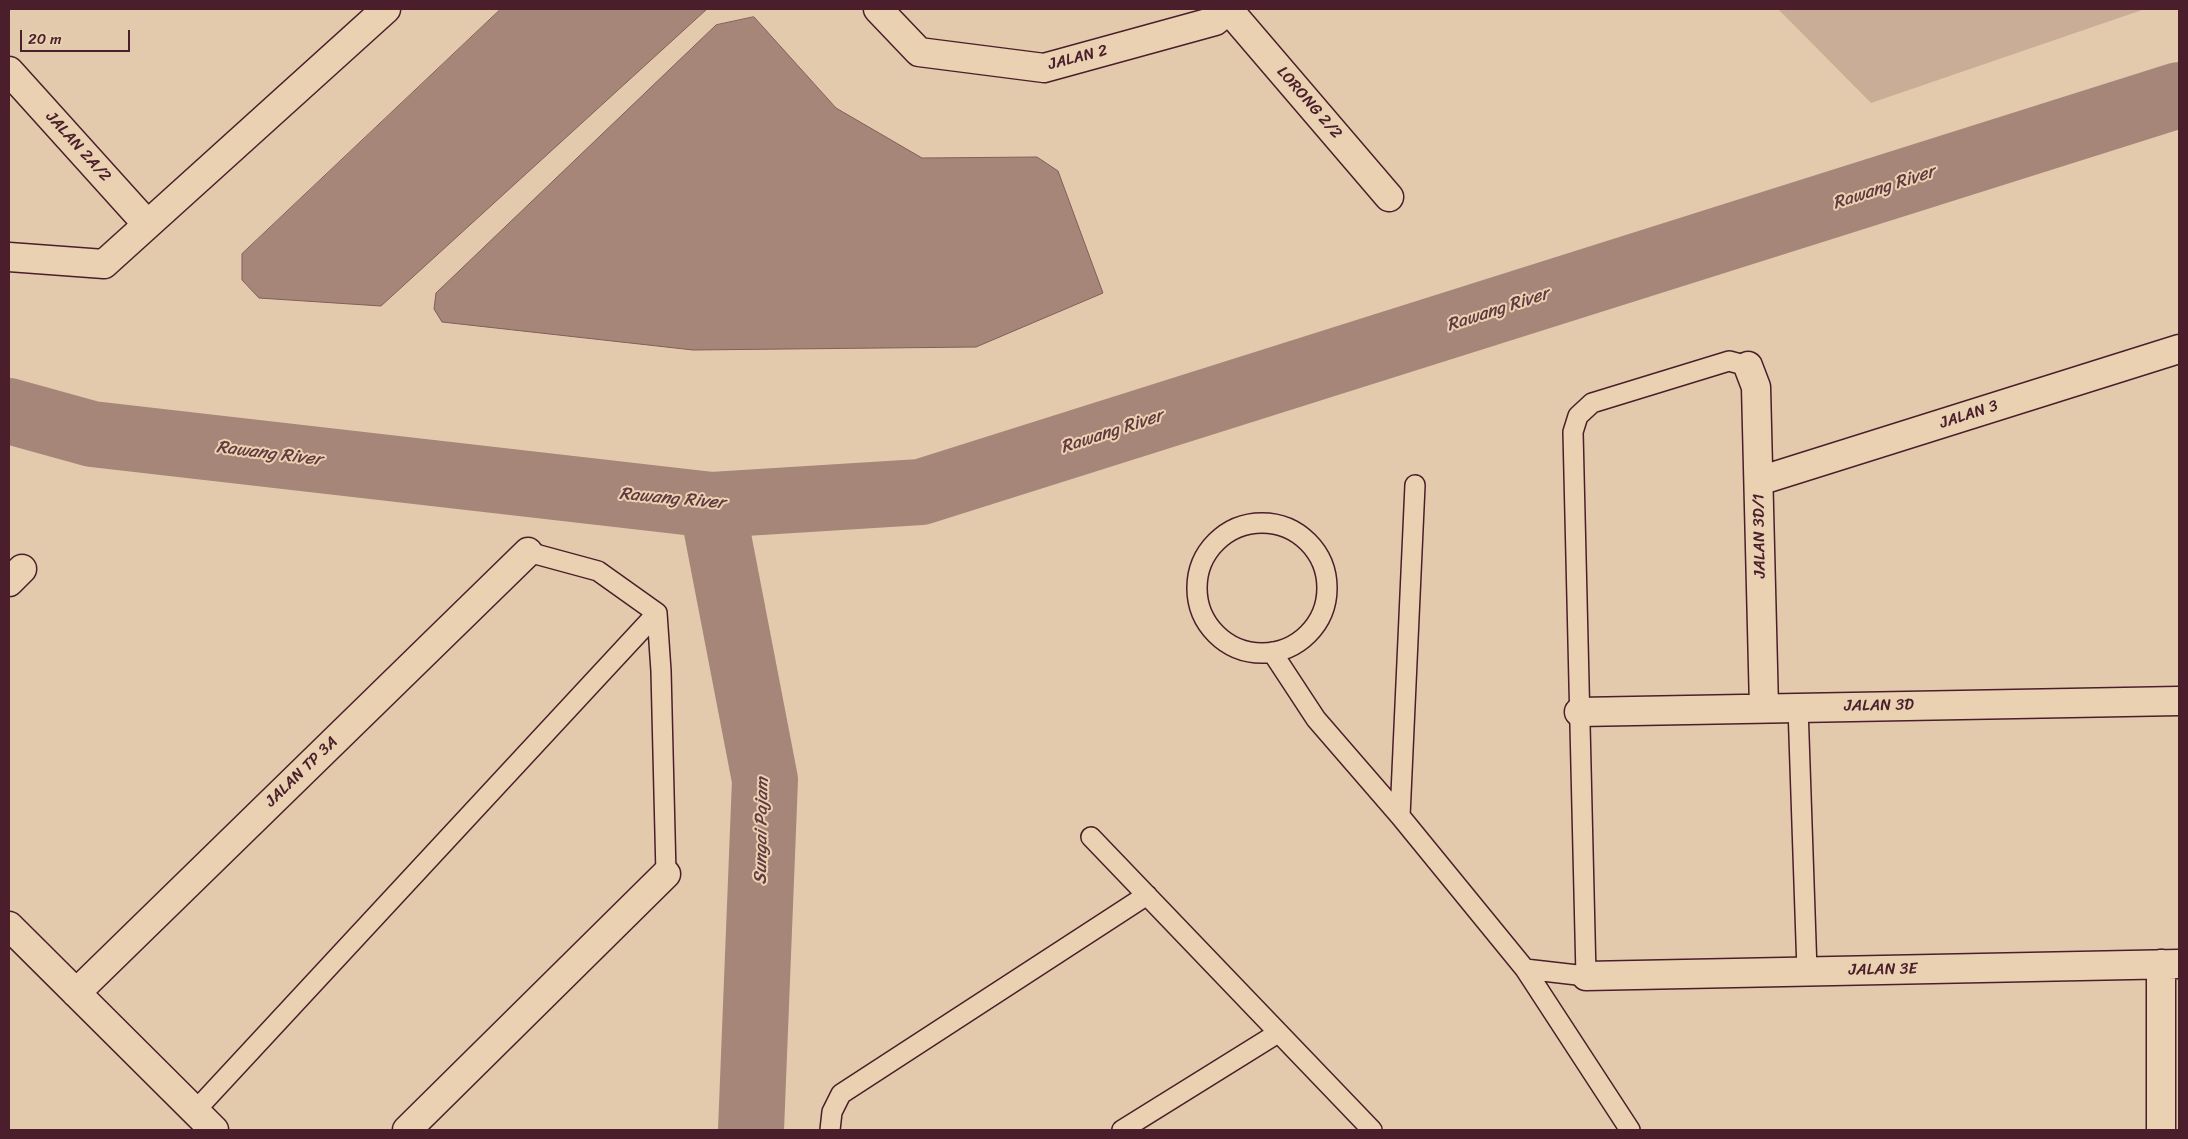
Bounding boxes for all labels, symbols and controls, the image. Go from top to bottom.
scale bar [22,20,132,52]
text: 20 m [28,26,62,52]
street label: JALAN 2 [1046,41,1110,75]
street label: LORONG 2/2 [1272,63,1346,143]
street label: JALAN 2A/2 [41,108,115,186]
water label: Rawang River [1830,161,1938,215]
water label: Rawang River [1444,283,1552,337]
street label: JALAN 3 [1938,397,2000,433]
water label: Rawang River [1058,405,1166,459]
water label: Rawang River [215,437,323,471]
water label: Rawang River [618,484,726,514]
street label: JALAN 3D/1 [1750,494,1770,578]
street label: JALAN 3D [1844,696,1914,716]
street label: JALAN TP 3A [262,733,342,811]
water label: Sungai Pajam [750,777,774,885]
street label: JALAN 3E [1848,960,1918,980]

